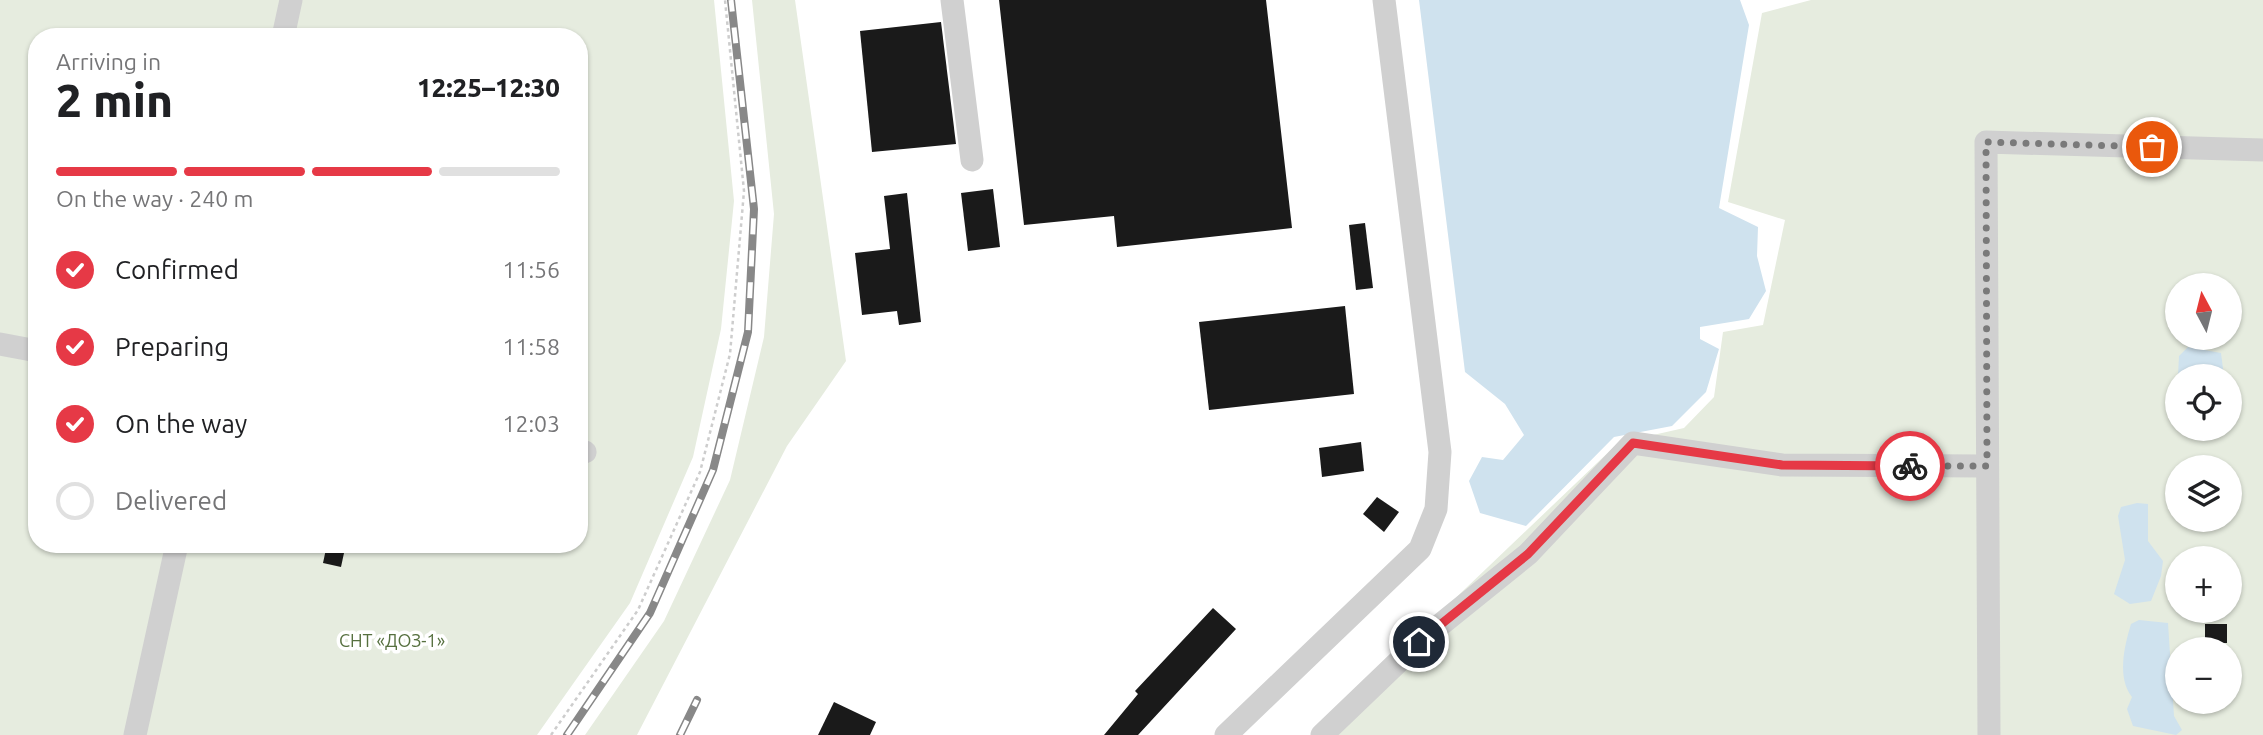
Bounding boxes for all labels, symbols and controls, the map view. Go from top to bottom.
text: Arriving in [56,49,161,74]
text: 12:25–12:30 [417,73,560,102]
text: 2 min [56,74,173,126]
pin [2122,117,2182,177]
icon: bag [2133,128,2171,166]
text: On the way · 240 m [56,186,253,211]
icon: check [56,251,94,289]
text: Confirmed [115,255,239,284]
text: 11:56 [502,257,560,282]
north arrow [2165,273,2242,350]
map controls [2165,273,2242,714]
icon: check [56,328,94,366]
text: Preparing [115,332,229,361]
text: 11:58 [502,334,560,359]
button: locate [2165,364,2242,441]
icon: check [56,405,94,443]
text: On the way [115,409,247,438]
text: 12:03 [502,411,560,436]
courier [1875,431,1945,501]
icon: bike [1891,447,1929,485]
button: layers [2165,455,2242,532]
text: Delivered [115,486,227,515]
button: + [2165,546,2242,623]
pin [1389,612,1449,672]
icon: home [1400,623,1438,661]
park label: СНТ «ДОЗ-1» [339,630,445,650]
button: − [2165,637,2242,714]

